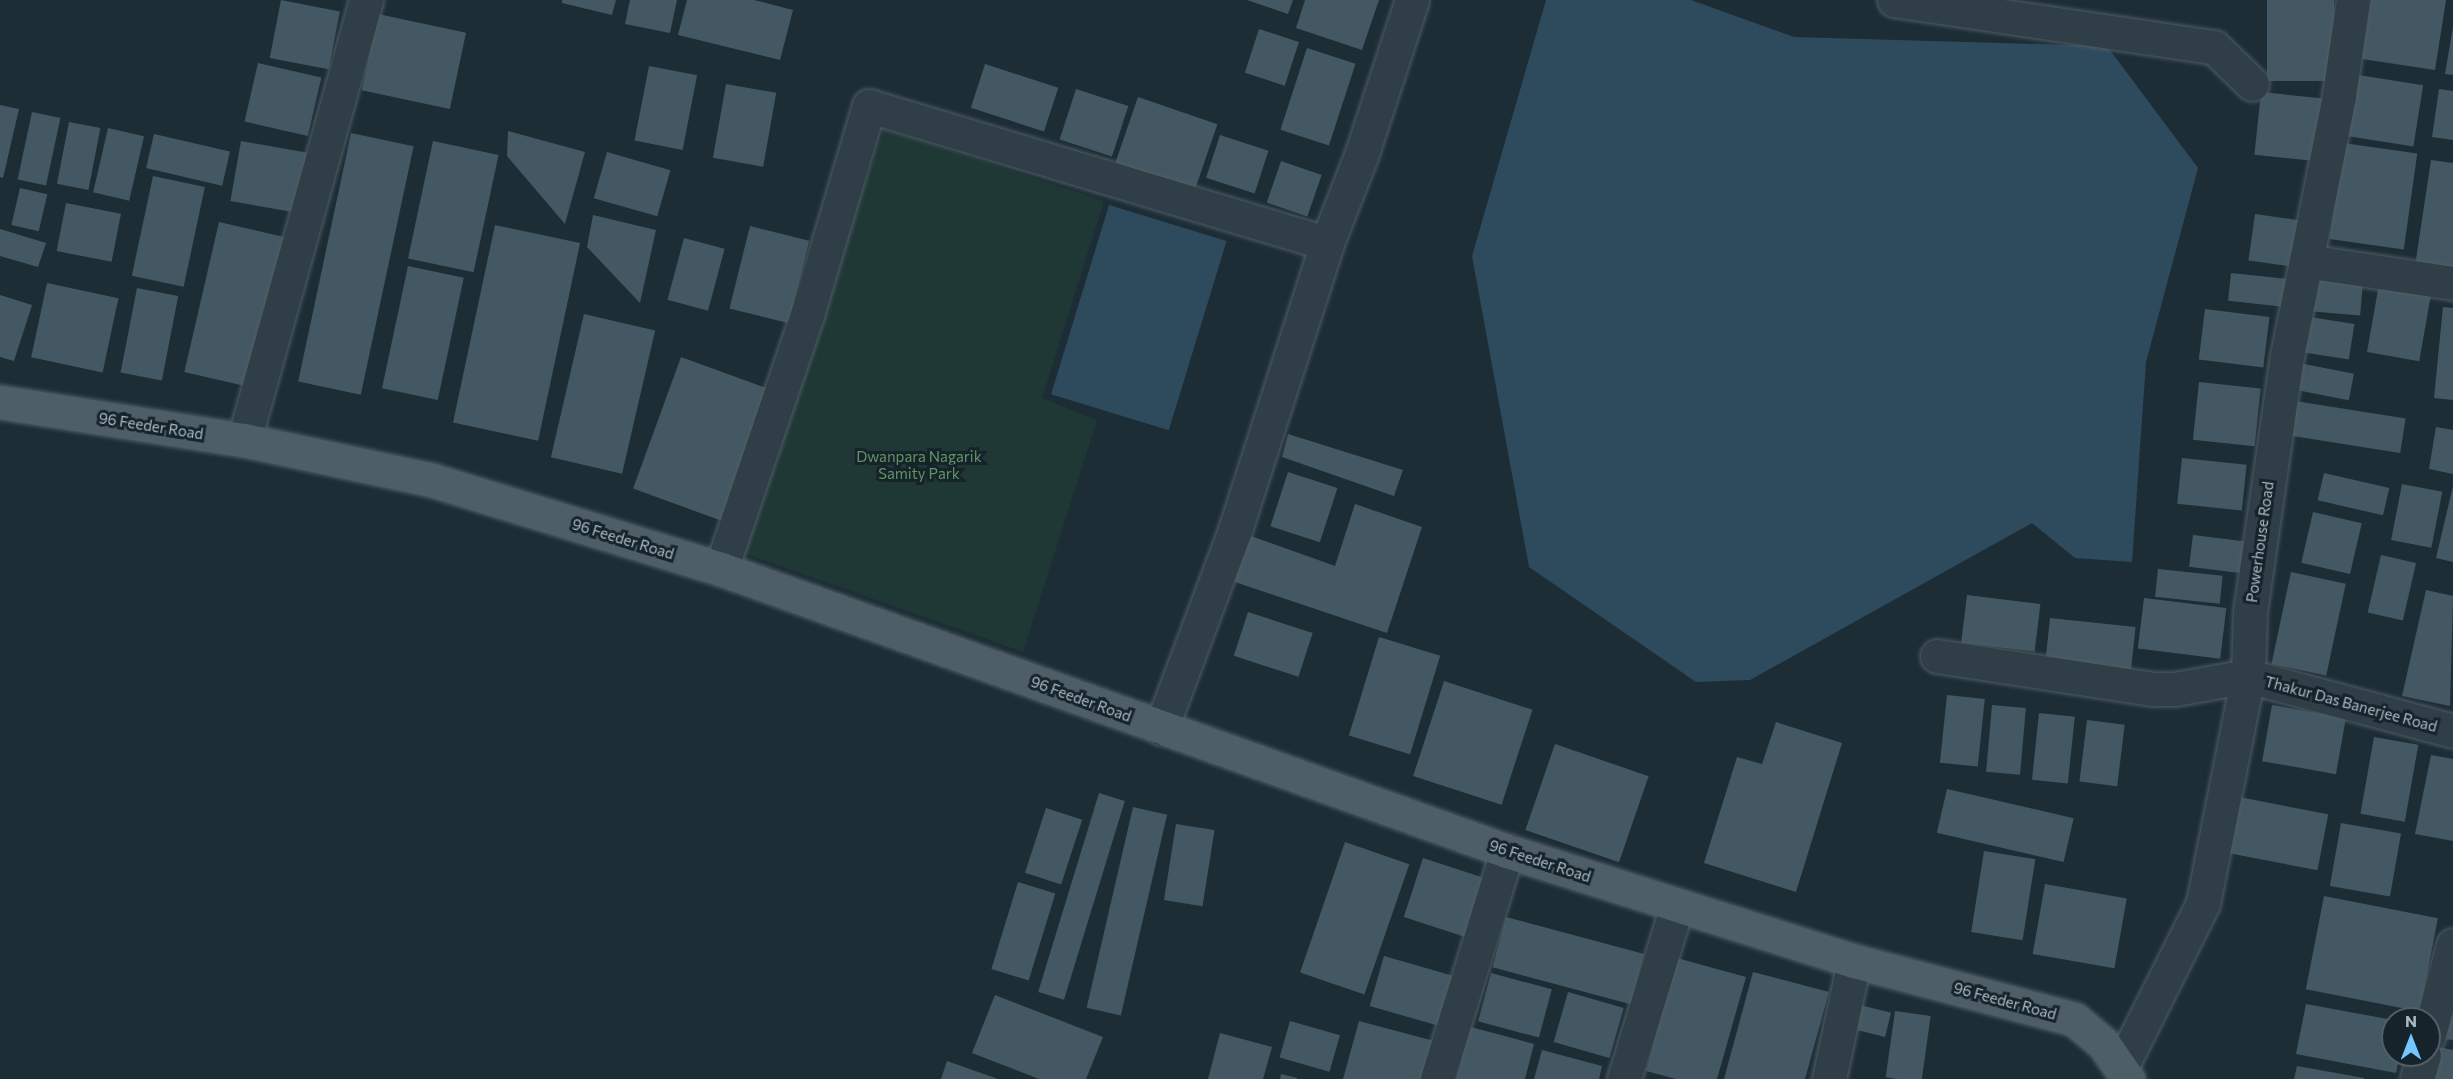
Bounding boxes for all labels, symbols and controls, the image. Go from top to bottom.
street label: 96 Feeder Road [97,409,205,443]
park label: Dwanpara Nagarik Samity Park [856,447,982,482]
street label: Powerhouse Road [2243,480,2277,604]
street label: 96 Feeder Road [570,515,676,563]
street label: 96 Feeder Road [1028,672,1134,726]
street label: Thakur Das Banerjee Road [2263,672,2439,736]
street label: 96 Feeder Road [1487,836,1593,886]
street label: 96 Feeder Road [1952,979,2058,1023]
north arrow [2381,1007,2441,1067]
text: N [2405,1011,2417,1030]

